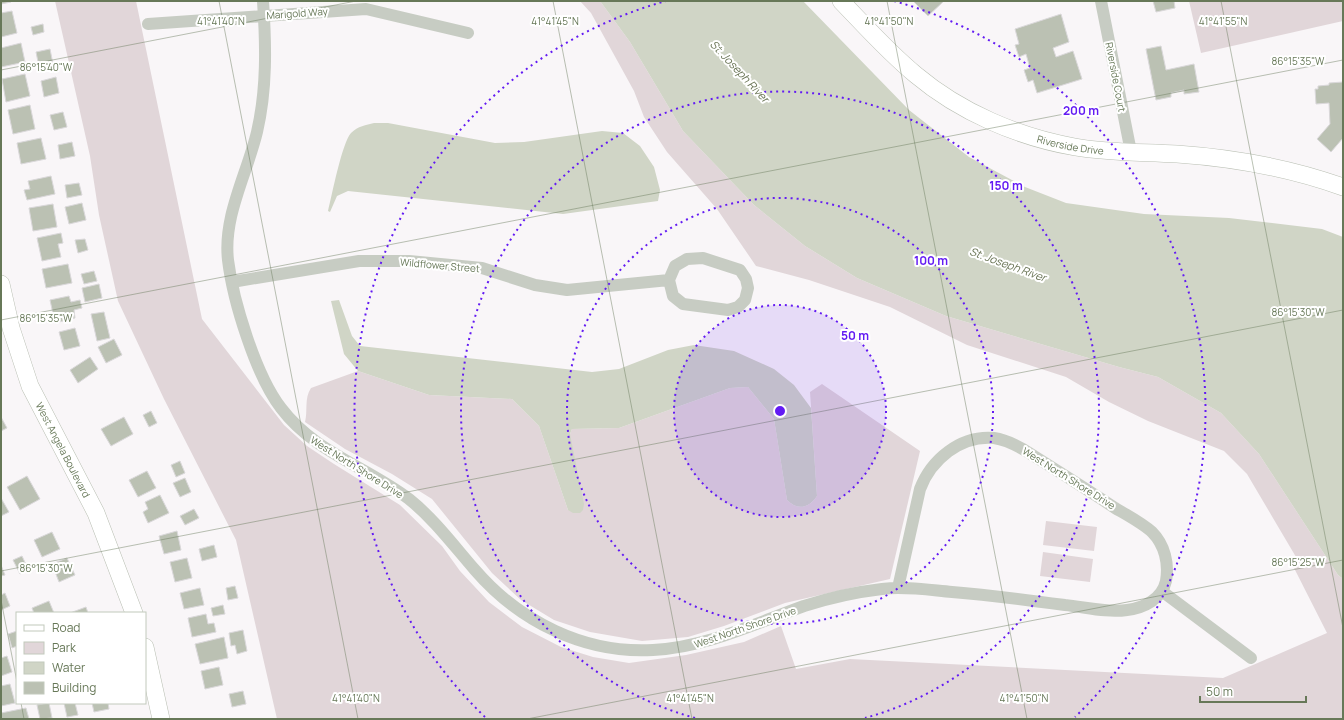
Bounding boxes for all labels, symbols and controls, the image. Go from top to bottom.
street label: Marigold Way [266,4,329,22]
text: 41°41'40"N [197,14,245,28]
text: 41°41'45"N [531,14,579,28]
text: 41°41'50"N [865,14,914,28]
text: 41°41'55"N [1199,14,1247,28]
water label: St. Joseph River [707,37,774,107]
street label: Riverside Court [1102,41,1130,113]
text: 86°15'35"W [1272,54,1325,68]
text: 86°15'40"W [20,60,73,74]
text: 200 m [1063,102,1099,119]
street label: Riverside Drive [1035,132,1104,158]
text: 150 m [989,177,1023,194]
water label: St. Joseph River [968,243,1050,285]
text: 100 m [914,252,948,269]
street label: Wildflower Street [400,255,480,275]
text: 86°15'30"W [1271,305,1325,319]
text: 86°15'35"W [20,311,73,325]
text: 50 m [841,327,869,344]
street label: West Angela Boulevard [33,400,94,500]
centre of rings [773,404,787,418]
street label: West North Shore Drive [308,433,406,501]
street label: West North Shore Drive [1020,444,1118,512]
text: 86°15'25"W [1271,555,1325,569]
text: 86°15'30"W [19,561,73,575]
street label: West North Shore Drive [692,603,798,651]
legend [16,612,146,704]
text: Road [52,619,80,636]
text: Park [52,639,77,656]
text: Water [52,659,86,676]
scale bar [1200,678,1306,704]
text: Building [52,679,96,696]
text: 50 m [1206,683,1233,700]
text: 41°41'40"N [332,691,380,705]
text: 41°41'45"N [666,691,714,705]
text: 41°41'50"N [1000,691,1049,705]

